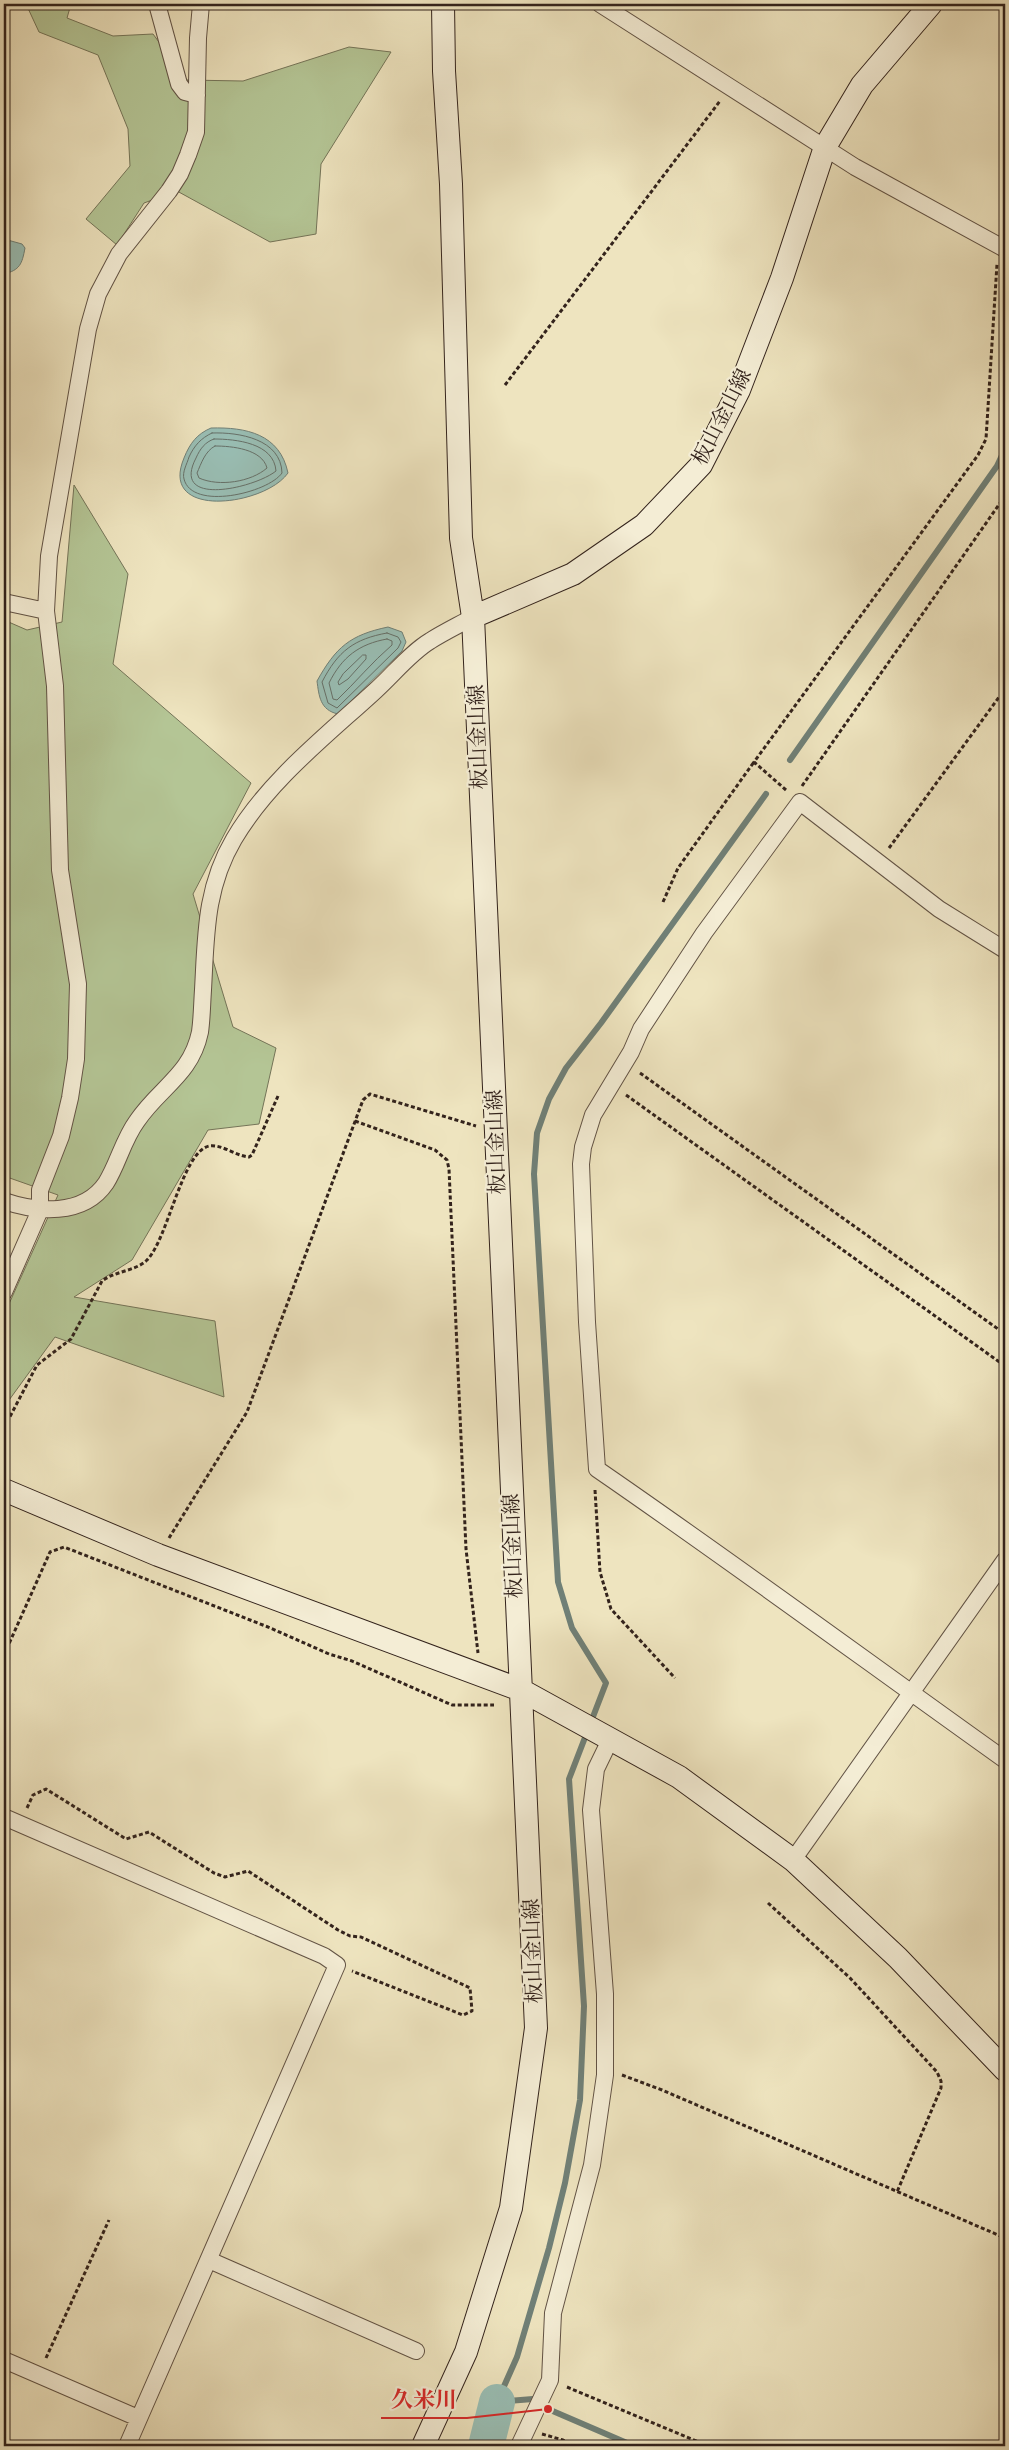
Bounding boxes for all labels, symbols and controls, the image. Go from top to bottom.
street label: 板山金山線 [686,364,758,470]
street label: 板山金山線 [463,684,493,790]
street label: 板山金山線 [481,1089,511,1195]
street label: 板山金山線 [498,1493,528,1599]
street label: 板山金山線 [518,1898,548,2004]
callout: 久米川 [381,2381,467,2418]
text: 久米川 [391,2386,457,2414]

